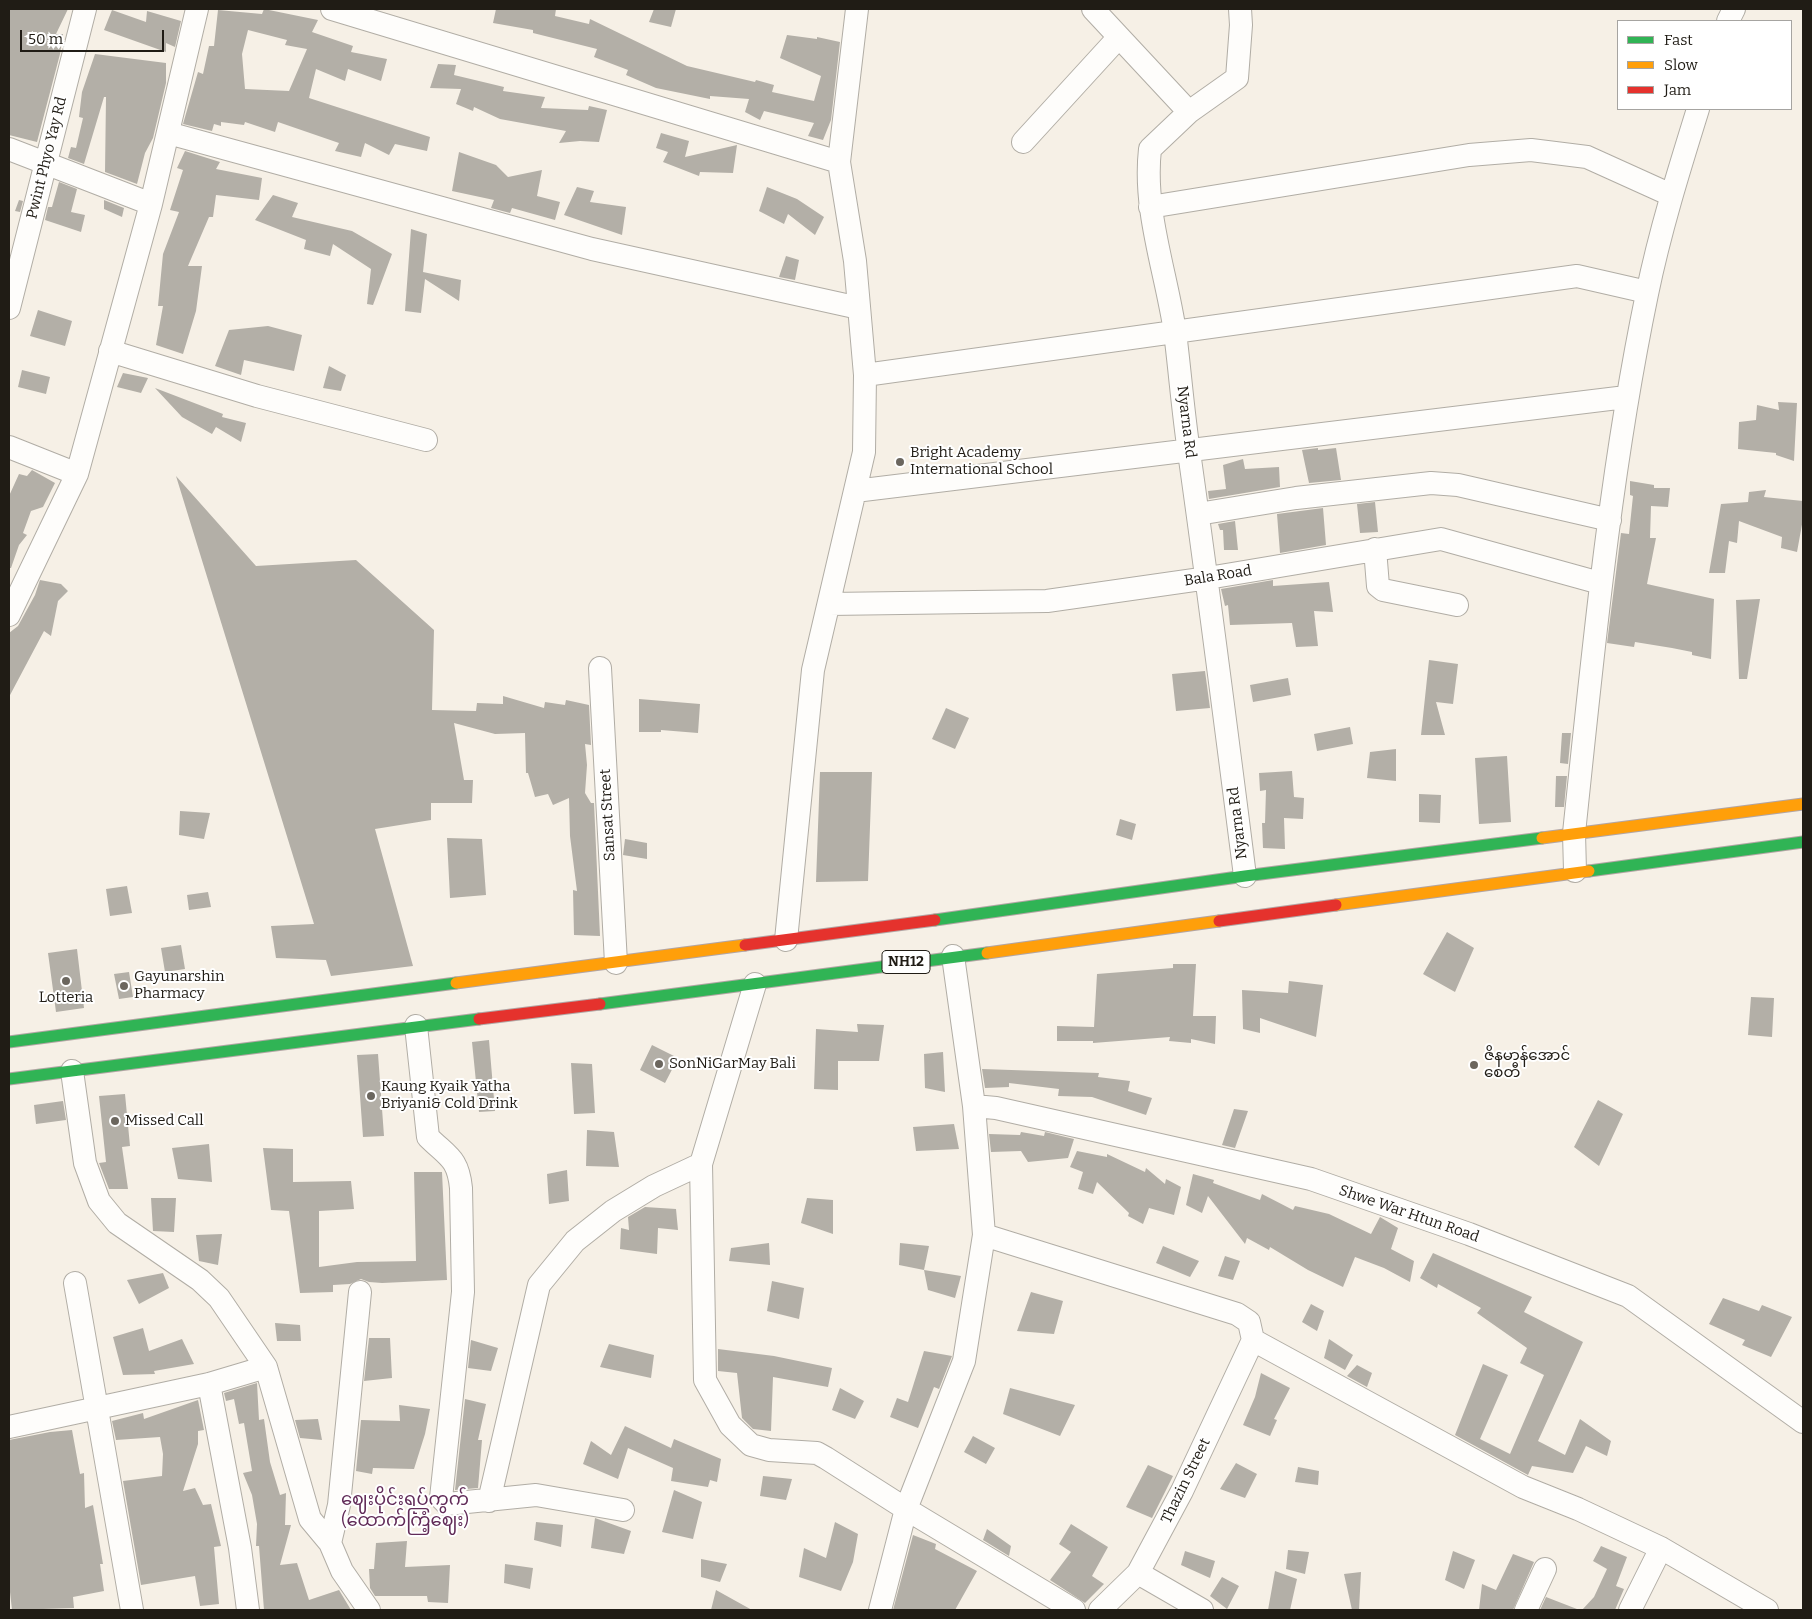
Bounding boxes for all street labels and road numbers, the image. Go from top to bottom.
street label: Pwint Phyo Yay Rd [23,95,71,221]
street label: Nyarna Rd [1173,385,1199,459]
street label: Bala Road [1183,562,1253,590]
street label: Sansat Street [597,768,619,862]
street label: Nyarna Rd [1225,786,1251,860]
road number: NH12 [882,950,930,974]
street label: Shwe War Htun Road [1336,1182,1482,1246]
street label: Thazin Street [1158,1435,1214,1527]

